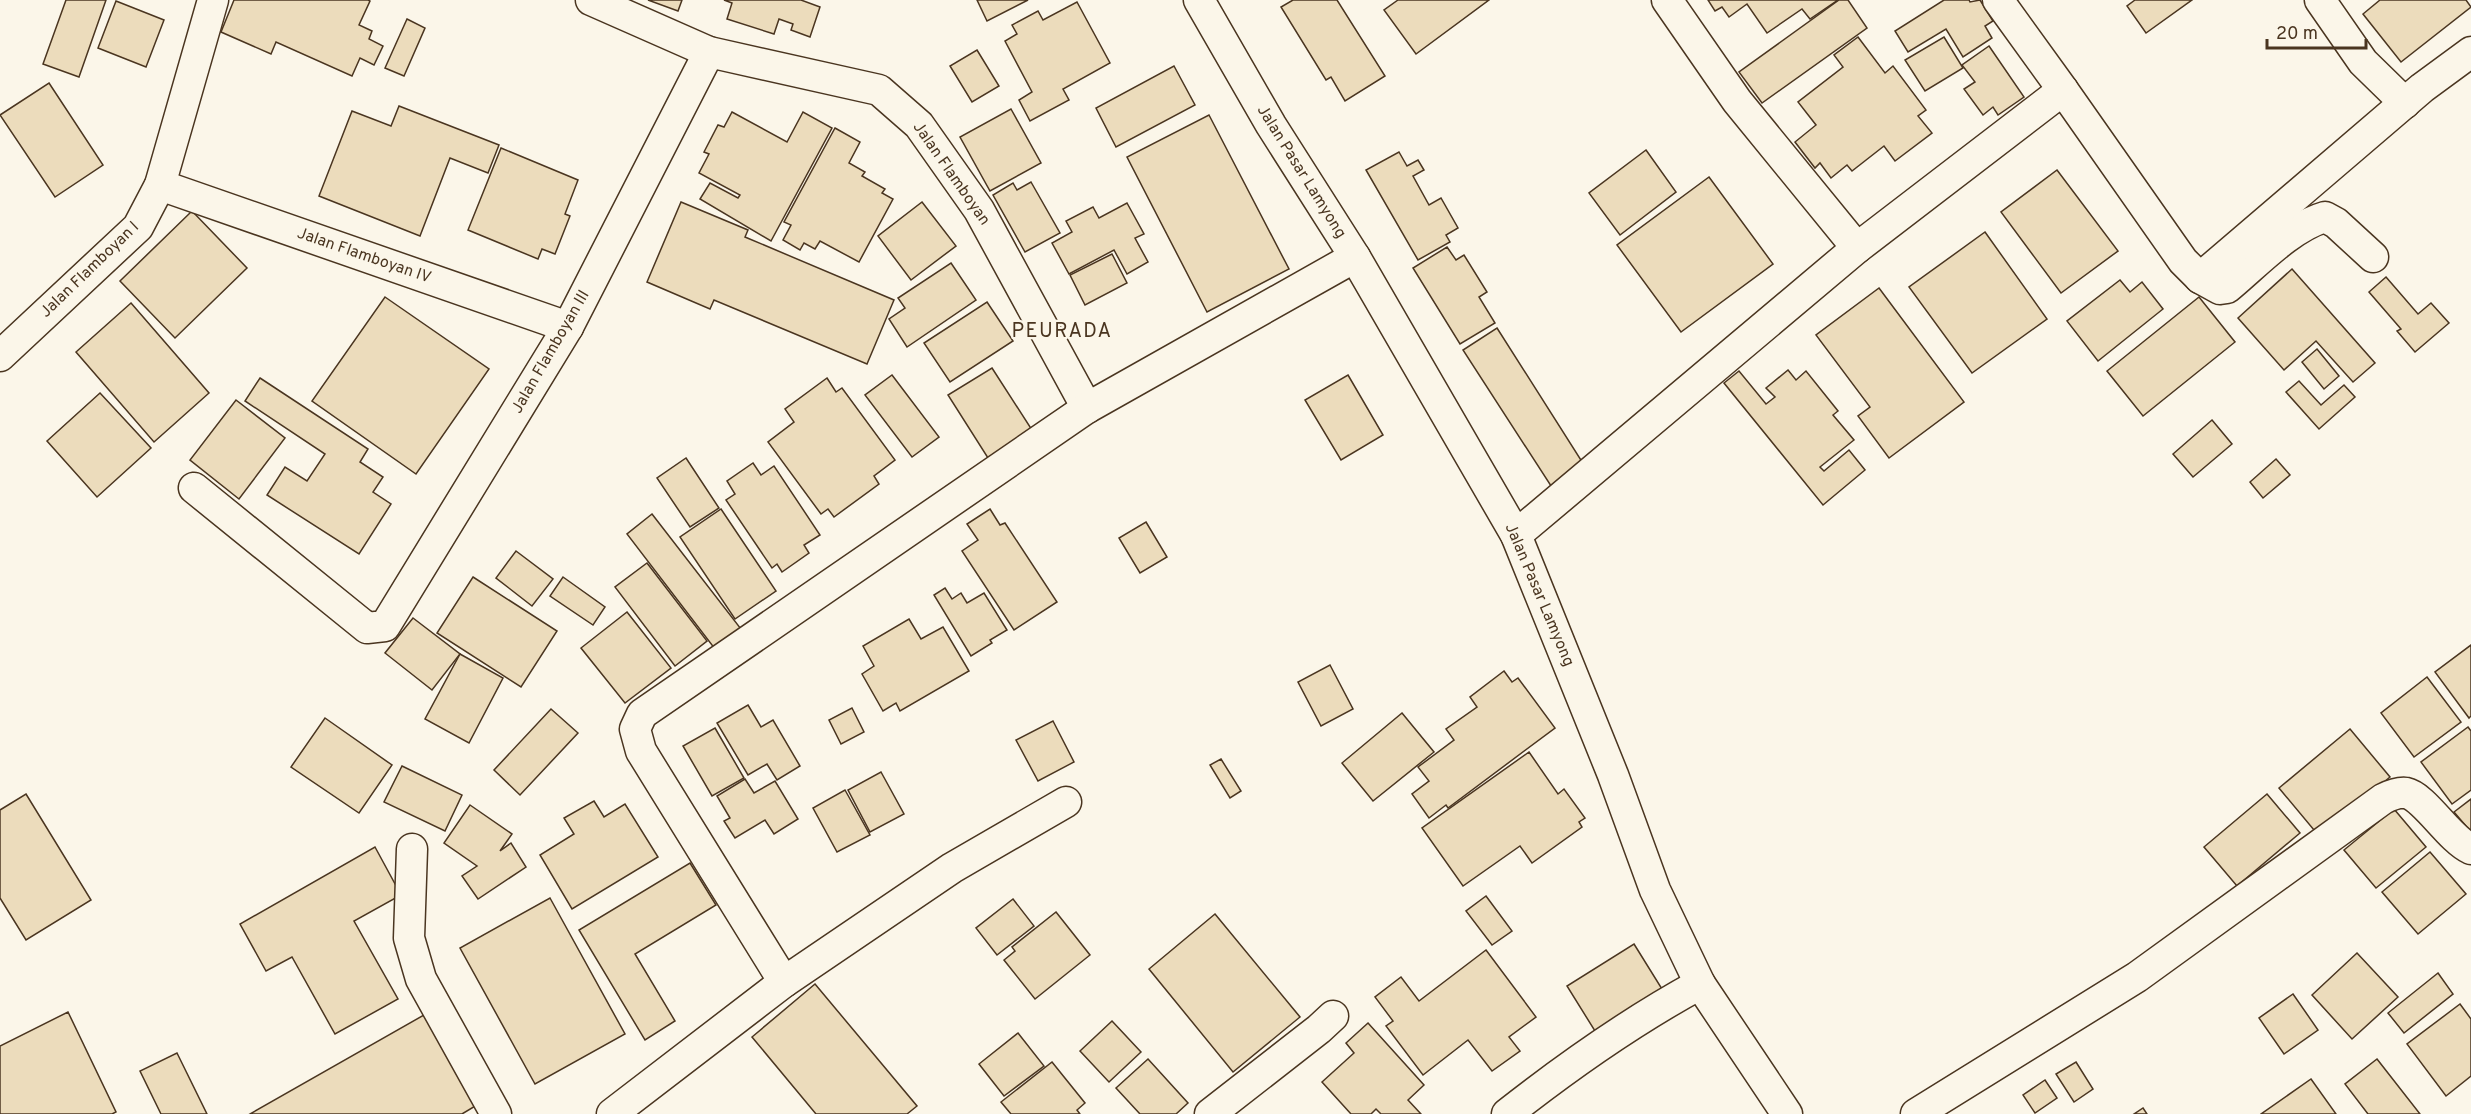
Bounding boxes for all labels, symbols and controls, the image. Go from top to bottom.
scale bar [2267,12,2366,50]
text: 20 m [2276,23,2318,46]
street label: Jalan Pasar Lamyong [1252,102,1350,242]
street label: Jalan Flamboyan [908,118,994,230]
street label: Jalan Flamboyan I [36,218,144,322]
street label: Jalan Flamboyan IV [294,224,434,288]
street label: Jalan Flamboyan III [508,287,594,417]
district label: PEURADA [1011,319,1113,345]
street label: Jalan Pasar Lamyong [1500,520,1578,670]

